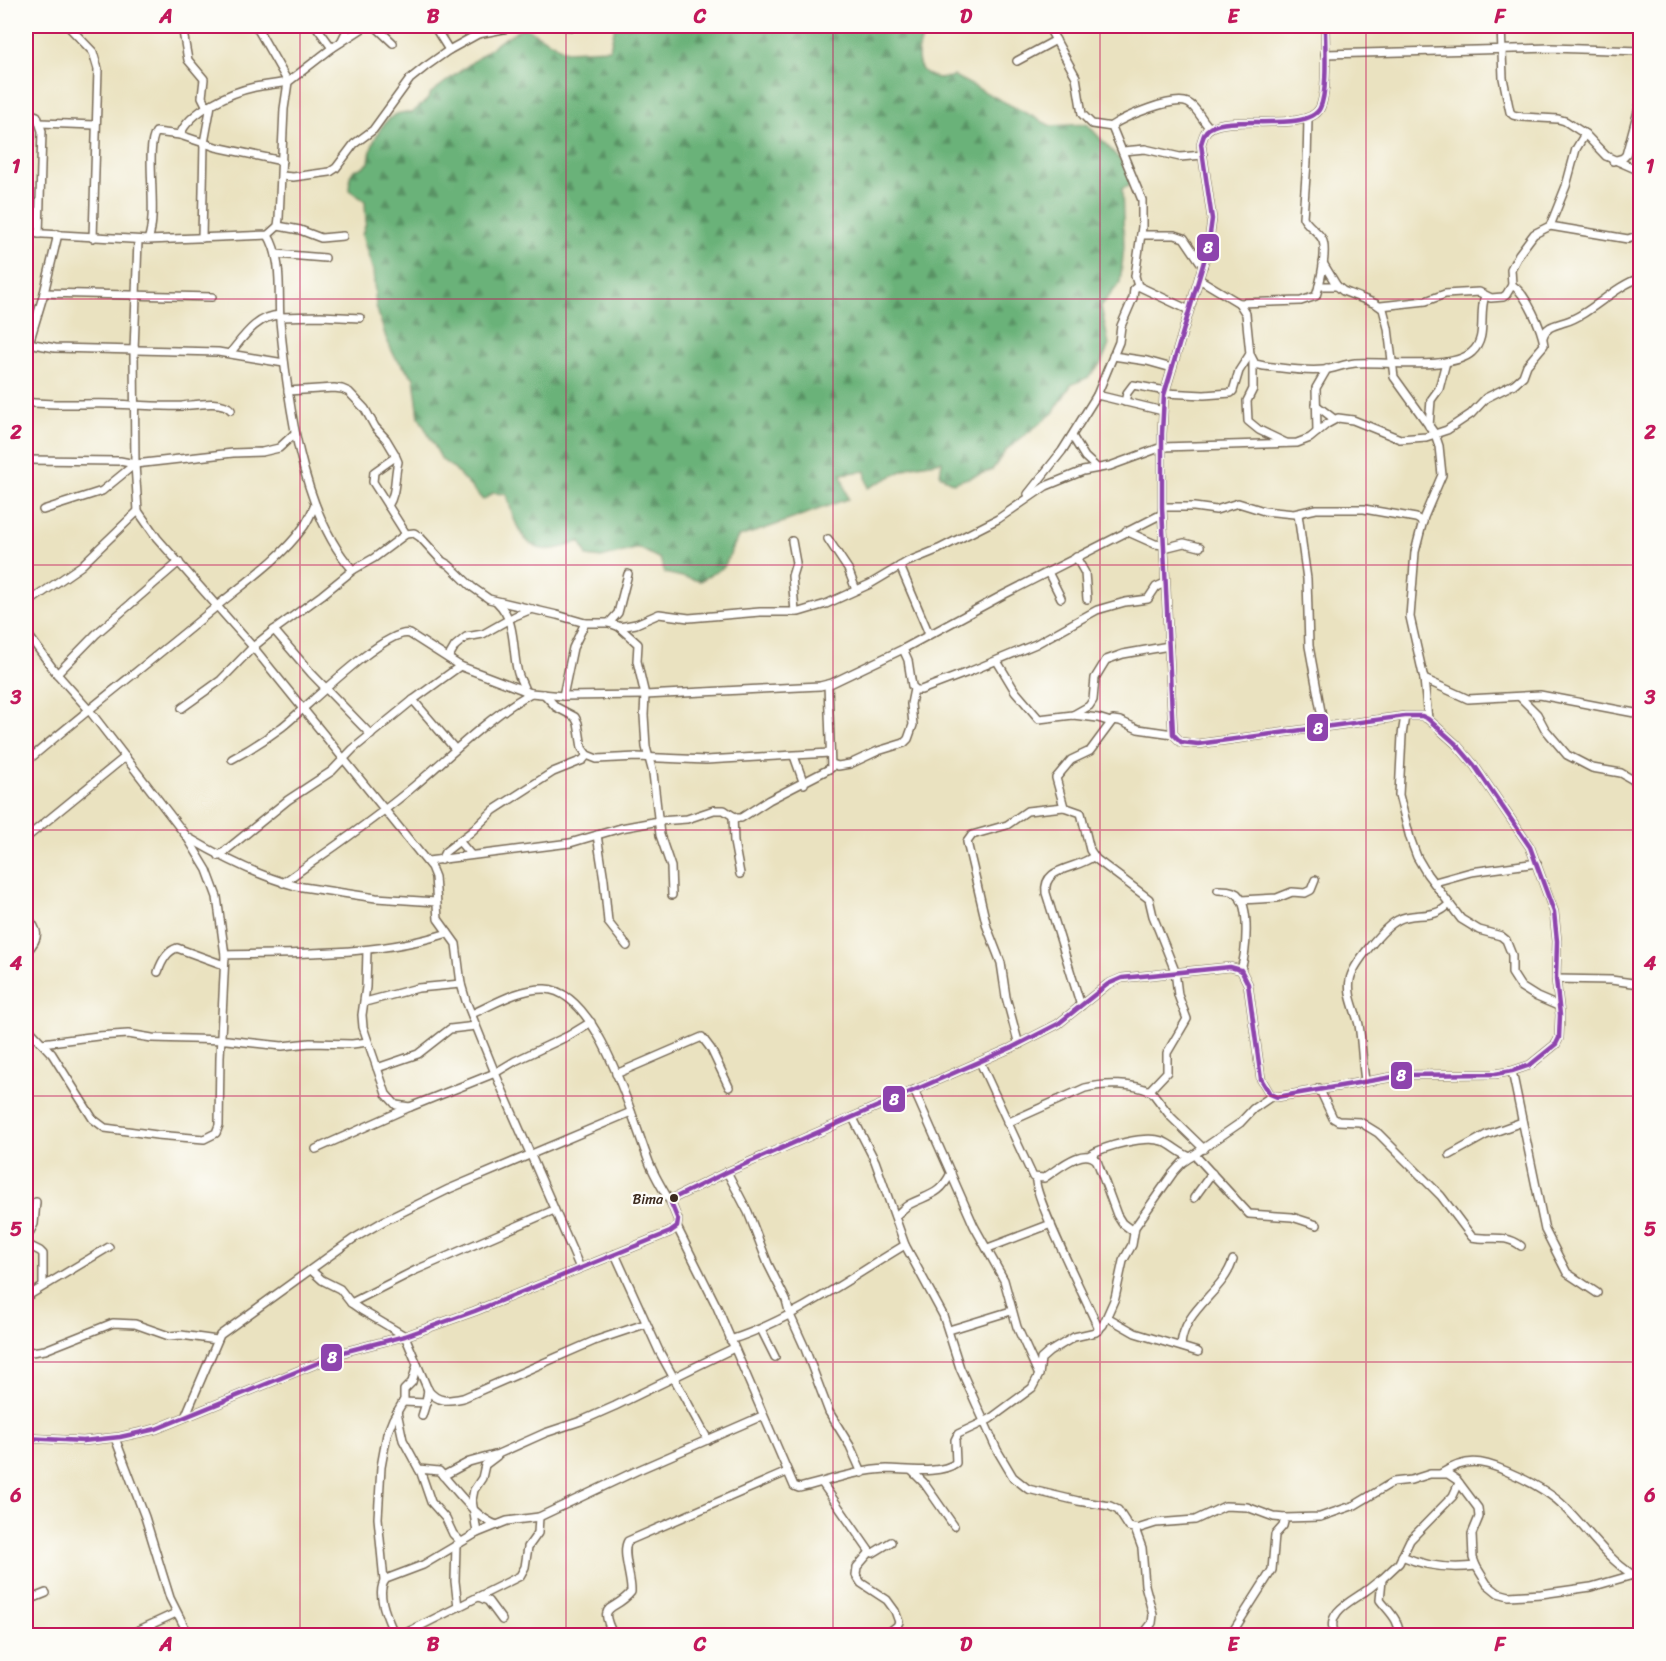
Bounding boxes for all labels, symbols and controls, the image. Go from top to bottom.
text: A [158,0,173,34]
text: B [427,0,440,34]
text: C [693,0,707,34]
text: D [960,0,973,34]
text: E [1227,0,1240,34]
text: F [1494,0,1507,34]
text: 1 [12,149,21,184]
text: 1 [1646,149,1655,184]
line badge: 8 [1196,233,1220,262]
text: 8 [1202,233,1213,262]
text: 2 [9,415,22,450]
text: 2 [1643,415,1656,450]
text: 3 [10,680,22,715]
text: 3 [1644,680,1656,715]
line badge: 8 [1306,713,1329,742]
text: 8 [1312,714,1323,743]
text: 4 [9,946,23,981]
text: 4 [1643,946,1657,981]
line badge: 8 [1390,1061,1413,1090]
text: 8 [1395,1061,1406,1090]
line badge: 8 [882,1085,906,1113]
text: 8 [888,1085,899,1114]
place label: Bima [633,1187,664,1212]
marker: Bima [668,1192,680,1204]
text: 5 [10,1212,22,1247]
text: 5 [1644,1212,1656,1247]
line badge: 8 [320,1343,343,1372]
text: 8 [326,1343,337,1372]
text: 6 [9,1478,22,1513]
text: 6 [1643,1478,1656,1513]
text: A [158,1627,173,1661]
text: B [427,1627,440,1661]
text: C [693,1627,707,1661]
text: D [960,1627,973,1661]
text: E [1227,1627,1240,1661]
text: F [1494,1627,1507,1661]

